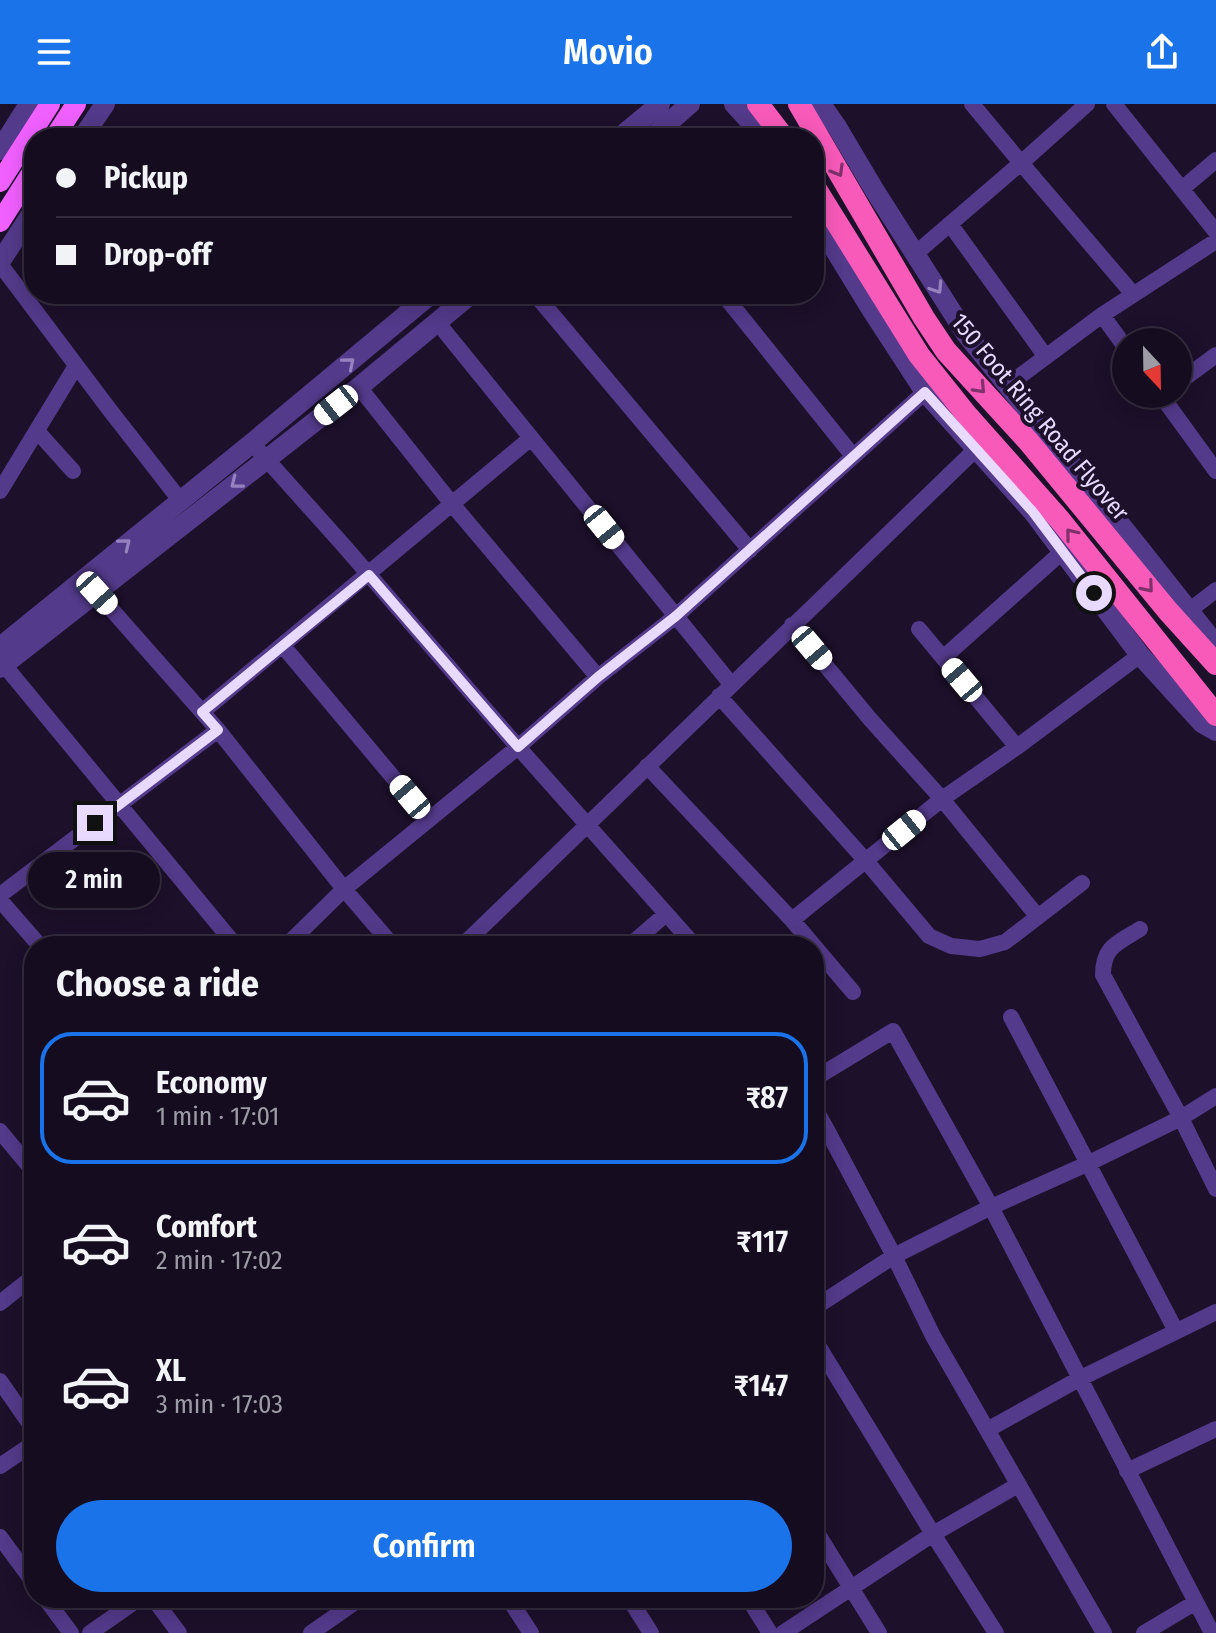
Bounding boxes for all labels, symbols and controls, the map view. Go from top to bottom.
icon: menu [32,30,76,74]
text: Movio [563,30,653,74]
icon: share [1140,30,1184,74]
text: Pickup [104,160,188,196]
one-way arrow [828,162,844,177]
text: Drop-off [104,237,211,273]
one-way arrow [928,279,943,294]
street label: 150 Foot Ring Road Flyover [945,308,1135,527]
north arrow [1112,328,1192,408]
map controls [1112,328,1192,408]
one-way arrow [340,358,354,373]
one-way arrow [970,379,985,394]
car [310,381,362,429]
one-way arrow [230,474,245,488]
car [580,501,628,553]
one-way arrow [1067,528,1081,543]
one-way arrow [116,540,131,554]
car [72,567,122,619]
route start [1076,575,1112,611]
one-way arrow [1138,577,1153,592]
car [787,622,837,674]
car [937,654,987,706]
car [385,771,435,823]
route end [77,805,113,841]
car [878,806,930,854]
callout: 2 min [29,851,161,907]
text: 2 min [65,864,123,895]
text: Choose a ride [56,962,259,1006]
icon: car [60,1062,132,1134]
text: Economy [156,1065,267,1101]
text: ₹87 [746,1080,788,1116]
text: 1 min · 17:01 [156,1101,279,1132]
icon: car [60,1206,132,1278]
text: Comfort [156,1209,257,1245]
text: ₹117 [736,1224,788,1260]
text: 2 min · 17:02 [156,1245,282,1276]
icon: car [60,1350,132,1422]
text: XL [156,1353,186,1389]
text: ₹147 [734,1368,788,1404]
text: 3 min · 17:03 [156,1389,283,1420]
button: Confirm [56,1500,792,1592]

